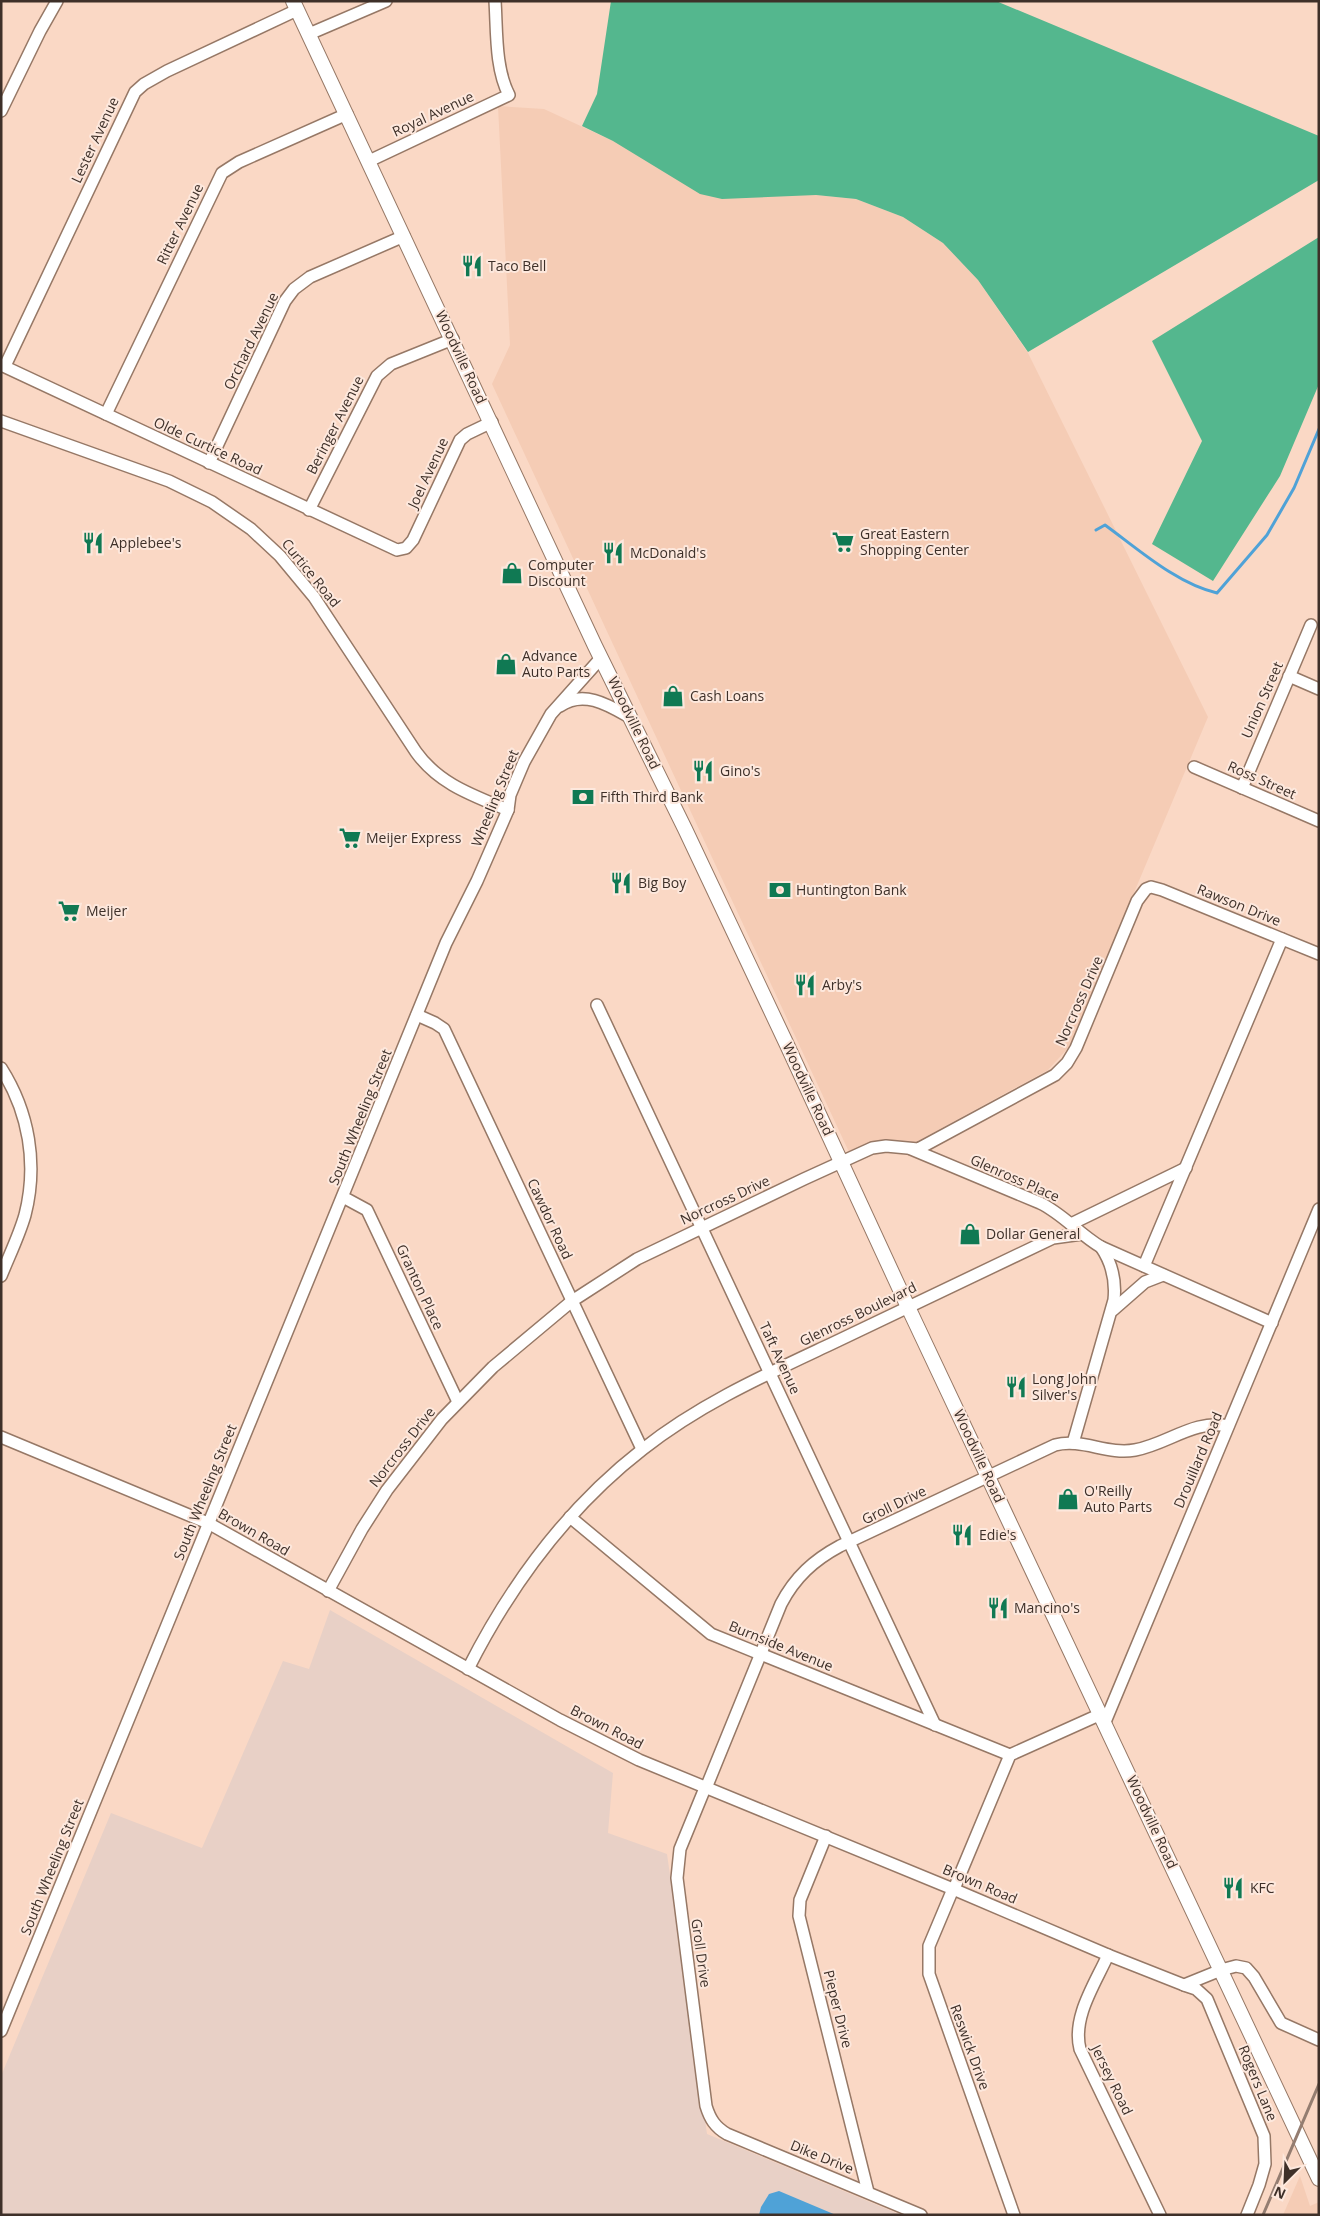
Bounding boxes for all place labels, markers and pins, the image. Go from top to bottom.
restaurant icon: Taco Bell [459,253,485,279]
place label: Taco Bell [488,256,546,275]
place label: Great Eastern Shopping Center [860,524,969,559]
supermarket icon: Great Eastern Shopping Center [830,529,856,555]
restaurant icon: Applebee's [80,530,106,556]
place label: Applebee's [110,533,182,552]
restaurant icon: McDonald's [600,540,626,566]
place label: McDonald's [630,543,706,562]
place label: Computer Discount [528,555,594,590]
shop icon: Computer Discount [499,560,525,586]
place label: Advance Auto Parts [522,646,590,681]
shop icon: Advance Auto Parts [493,651,519,677]
shop icon: Cash Loans [660,683,686,709]
place label: Cash Loans [690,686,765,705]
restaurant icon: Gino's [690,758,716,784]
place label: Gino's [720,761,761,780]
bank icon: Fifth Third Bank [570,784,596,810]
place label: Fifth Third Bank [600,787,704,806]
supermarket icon: Meijer Express [337,825,363,851]
place label: Meijer Express [366,828,462,847]
restaurant icon: Big Boy [608,870,634,896]
place label: Big Boy [638,873,687,892]
bank icon: Huntington Bank [767,877,793,903]
place label: Huntington Bank [796,880,907,899]
supermarket icon: Meijer [56,898,82,924]
place label: Meijer [86,901,127,920]
restaurant icon: Arby's [792,972,818,998]
place label: Arby's [822,975,862,994]
shop icon: Dollar General [957,1221,983,1247]
place label: Dollar General [986,1224,1080,1243]
place label: Long John Silver's [1032,1369,1097,1404]
restaurant icon: Long John Silver's [1003,1374,1029,1400]
place label: O'Reilly Auto Parts [1084,1481,1152,1516]
shop icon: O'Reilly Auto Parts [1055,1486,1081,1512]
restaurant icon: Edie's [949,1522,975,1548]
place label: Edie's [979,1525,1017,1544]
restaurant icon: Mancino's [985,1595,1011,1621]
place label: Mancino's [1014,1598,1080,1617]
restaurant icon: KFC [1220,1875,1246,1901]
place label: KFC [1250,1878,1275,1897]

